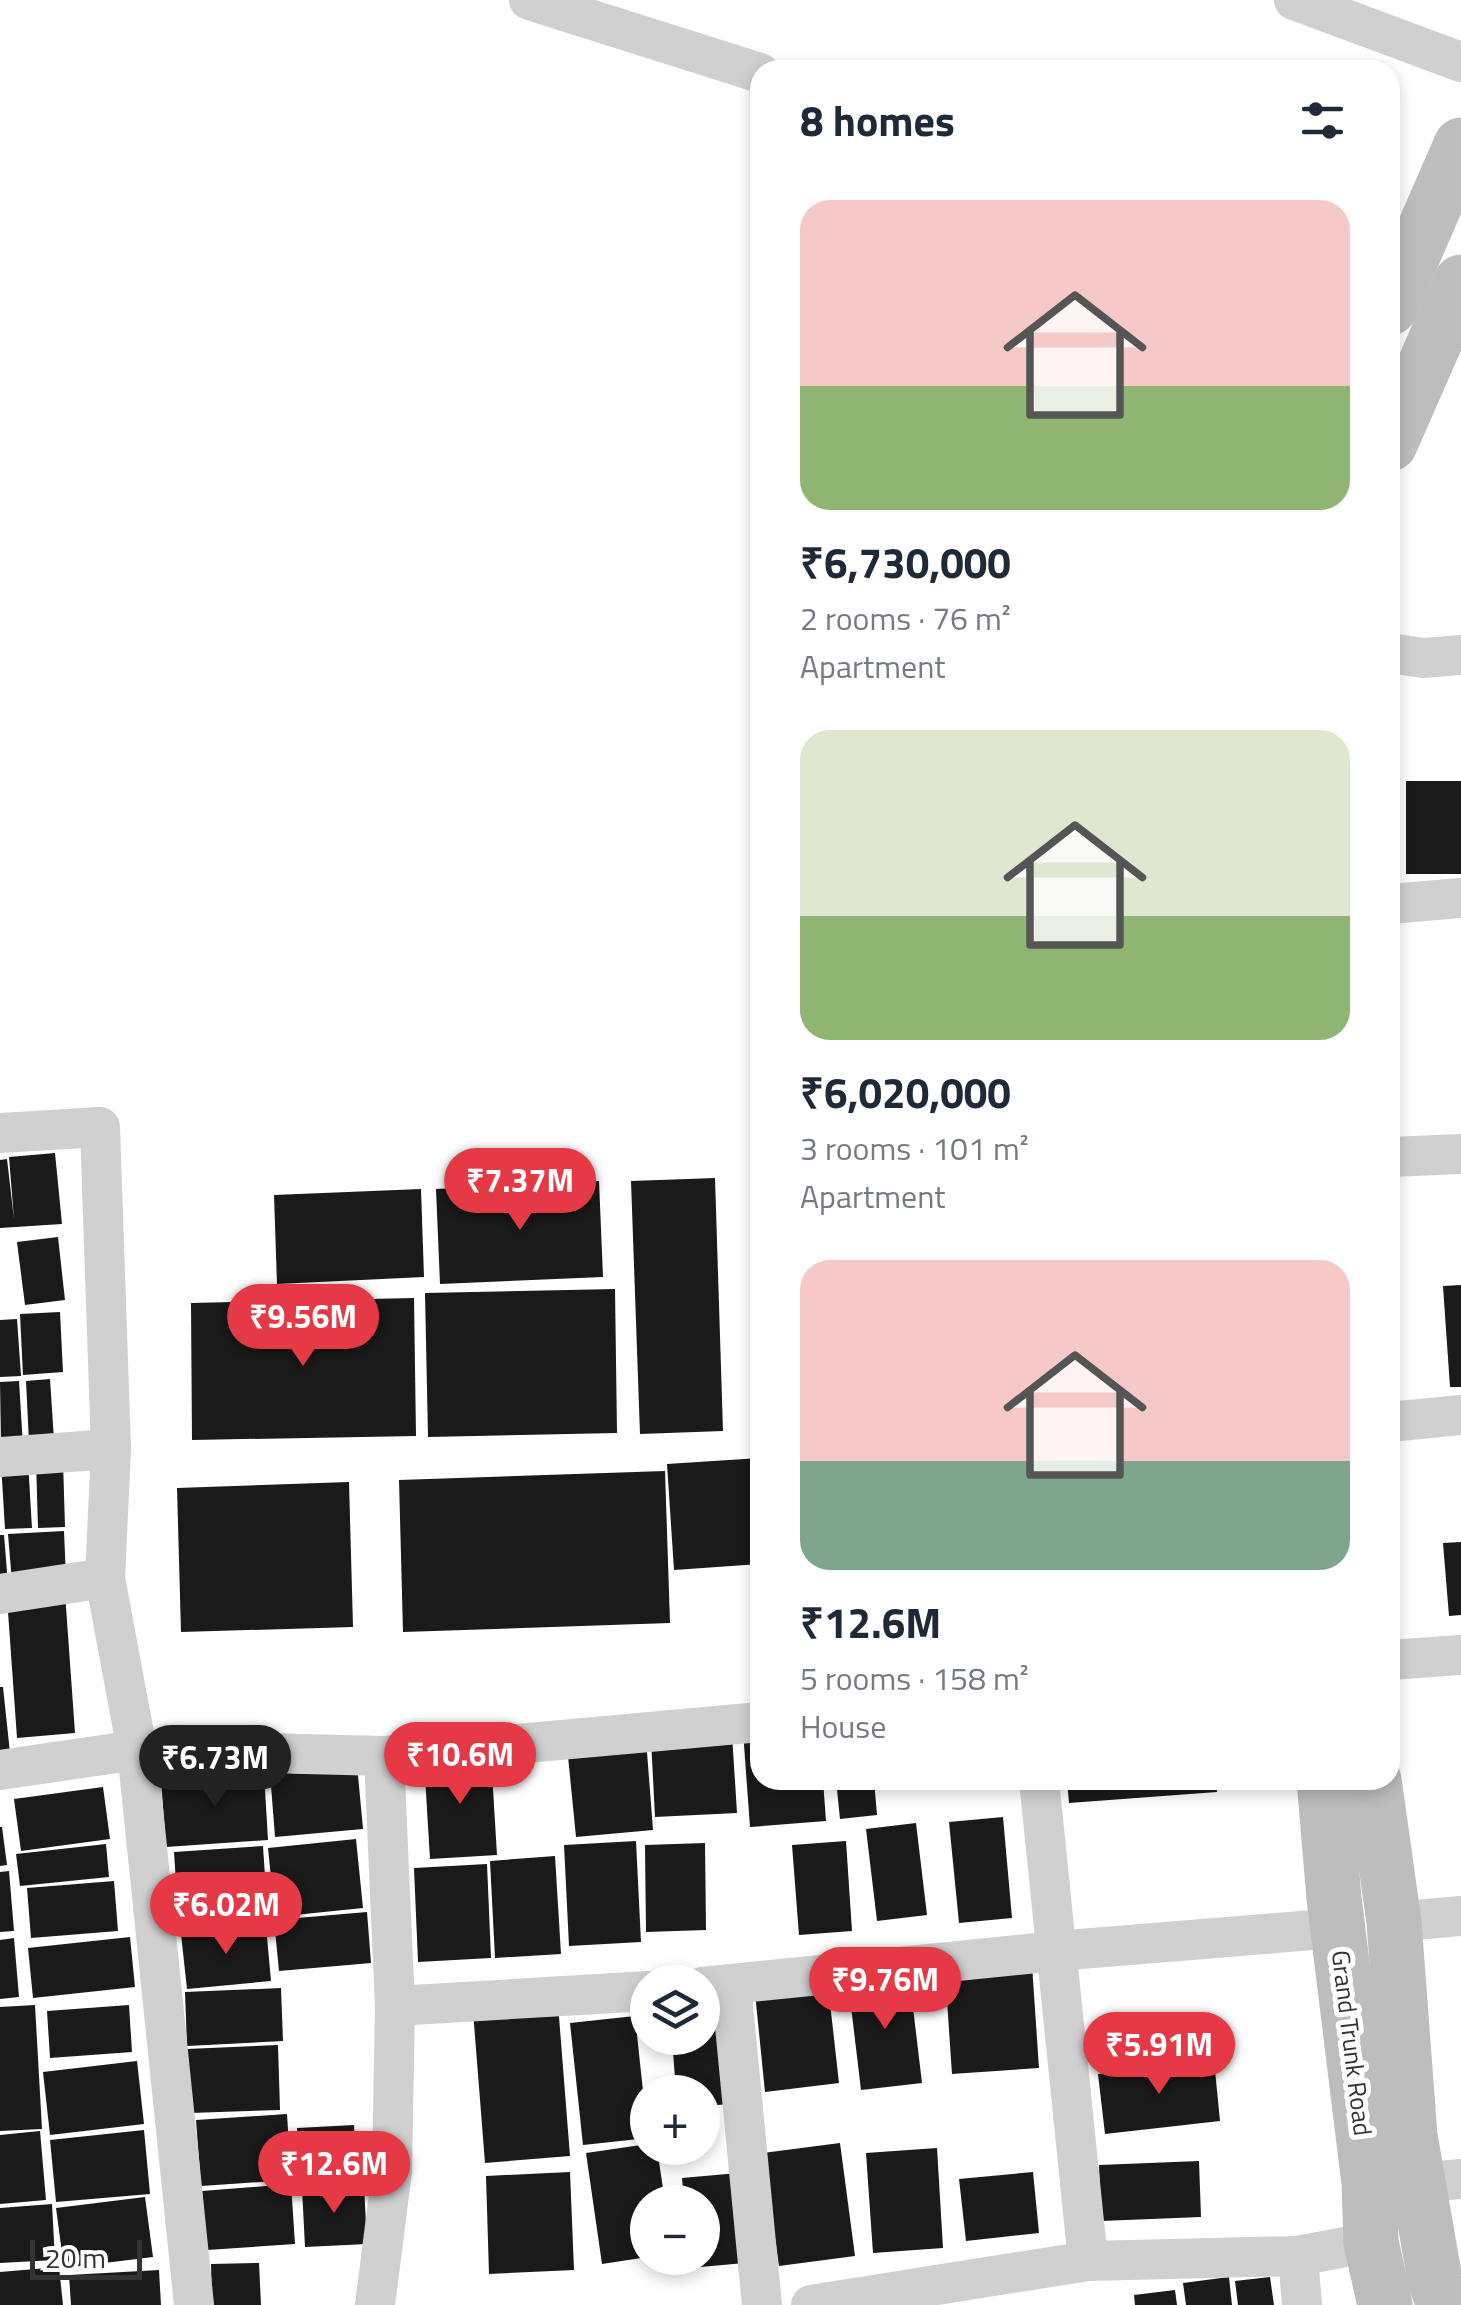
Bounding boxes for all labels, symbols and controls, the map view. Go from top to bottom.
text: 8 homes [800,88,955,152]
icon: filters [1295,93,1350,148]
icon: home [985,265,1165,445]
text: ₹6,730,000 [800,530,1011,594]
text: 2 rooms · 76 m² [800,594,1011,642]
text: Apartment [800,642,946,690]
icon: home [985,795,1165,975]
text: ₹6,020,000 [800,1060,1011,1124]
text: 3 rooms · 101 m² [800,1124,1029,1172]
pin: ₹7.37M [439,1148,601,1233]
text: ₹7.37M [466,1156,574,1204]
text: Apartment [800,1172,946,1220]
pin: ₹9.56M [222,1284,384,1369]
text: ₹9.56M [249,1292,357,1340]
icon: home [985,1325,1165,1505]
text: ₹12.6M [800,1590,941,1654]
text: 5 rooms · 158 m² [800,1654,1029,1702]
text: House [800,1702,886,1750]
pin: ₹10.6M [379,1722,541,1807]
pin: ₹6.73M [134,1725,296,1810]
text: ₹10.6M [406,1730,514,1778]
text: ₹6.73M [161,1733,269,1781]
pin: ₹6.02M [145,1872,307,1957]
text: ₹6.02M [172,1880,280,1928]
pin: ₹9.76M [804,1947,966,2032]
street label: Grand Trunk Road [1322,1948,1382,2138]
text: ₹9.76M [831,1955,939,2003]
map controls [630,1965,720,2275]
button: layers [630,1965,720,2055]
pin: ₹5.91M [1078,2012,1240,2097]
text: ₹5.91M [1105,2020,1213,2068]
button: + [630,2075,720,2165]
pin: ₹12.6M [253,2131,415,2216]
text: ₹12.6M [280,2139,388,2187]
button: − [630,2185,720,2275]
scale bar [30,2235,142,2280]
text: 20 m [45,2236,106,2279]

